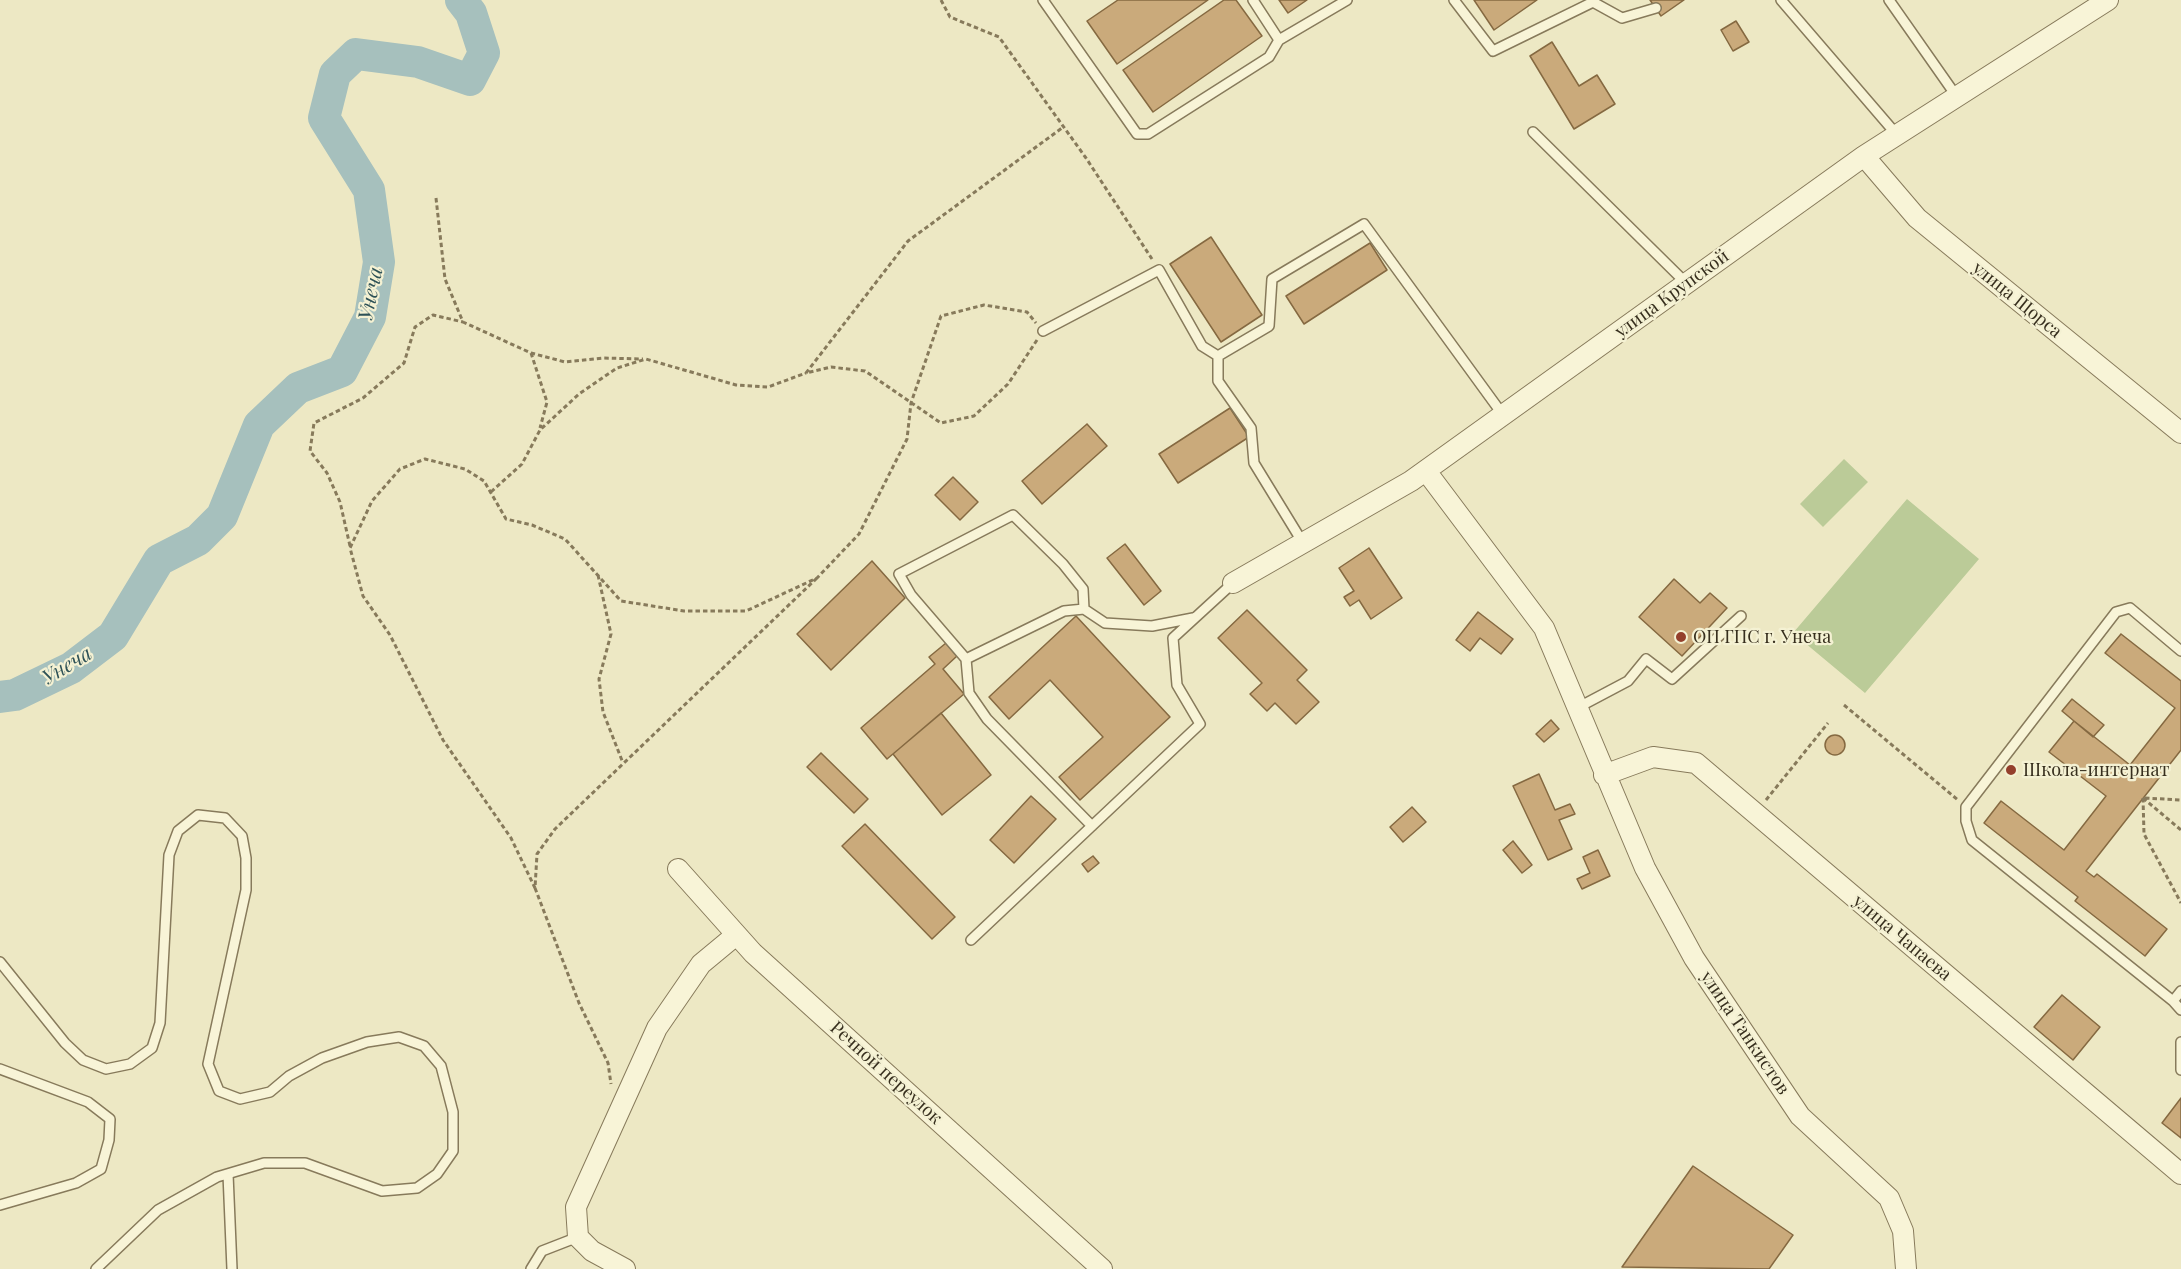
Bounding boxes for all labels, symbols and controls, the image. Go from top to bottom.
street label: улица Крупской [1611,245,1733,343]
street label: улица Щорса [1968,257,2066,343]
water label: Унеча [354,265,388,323]
place label: ОП ГПС г. Унеча [1693,626,1831,648]
marker: ОП ГПС г. Унеча [1674,630,1688,644]
water label: Унеча [38,642,96,690]
place label: Школа-интернат [2023,759,2169,781]
marker: Школа-интернат [2004,763,2018,777]
street label: улица Чапаева [1848,891,1956,985]
street label: улица Танкистов [1696,967,1794,1099]
street label: Речной переулок [826,1017,946,1129]

